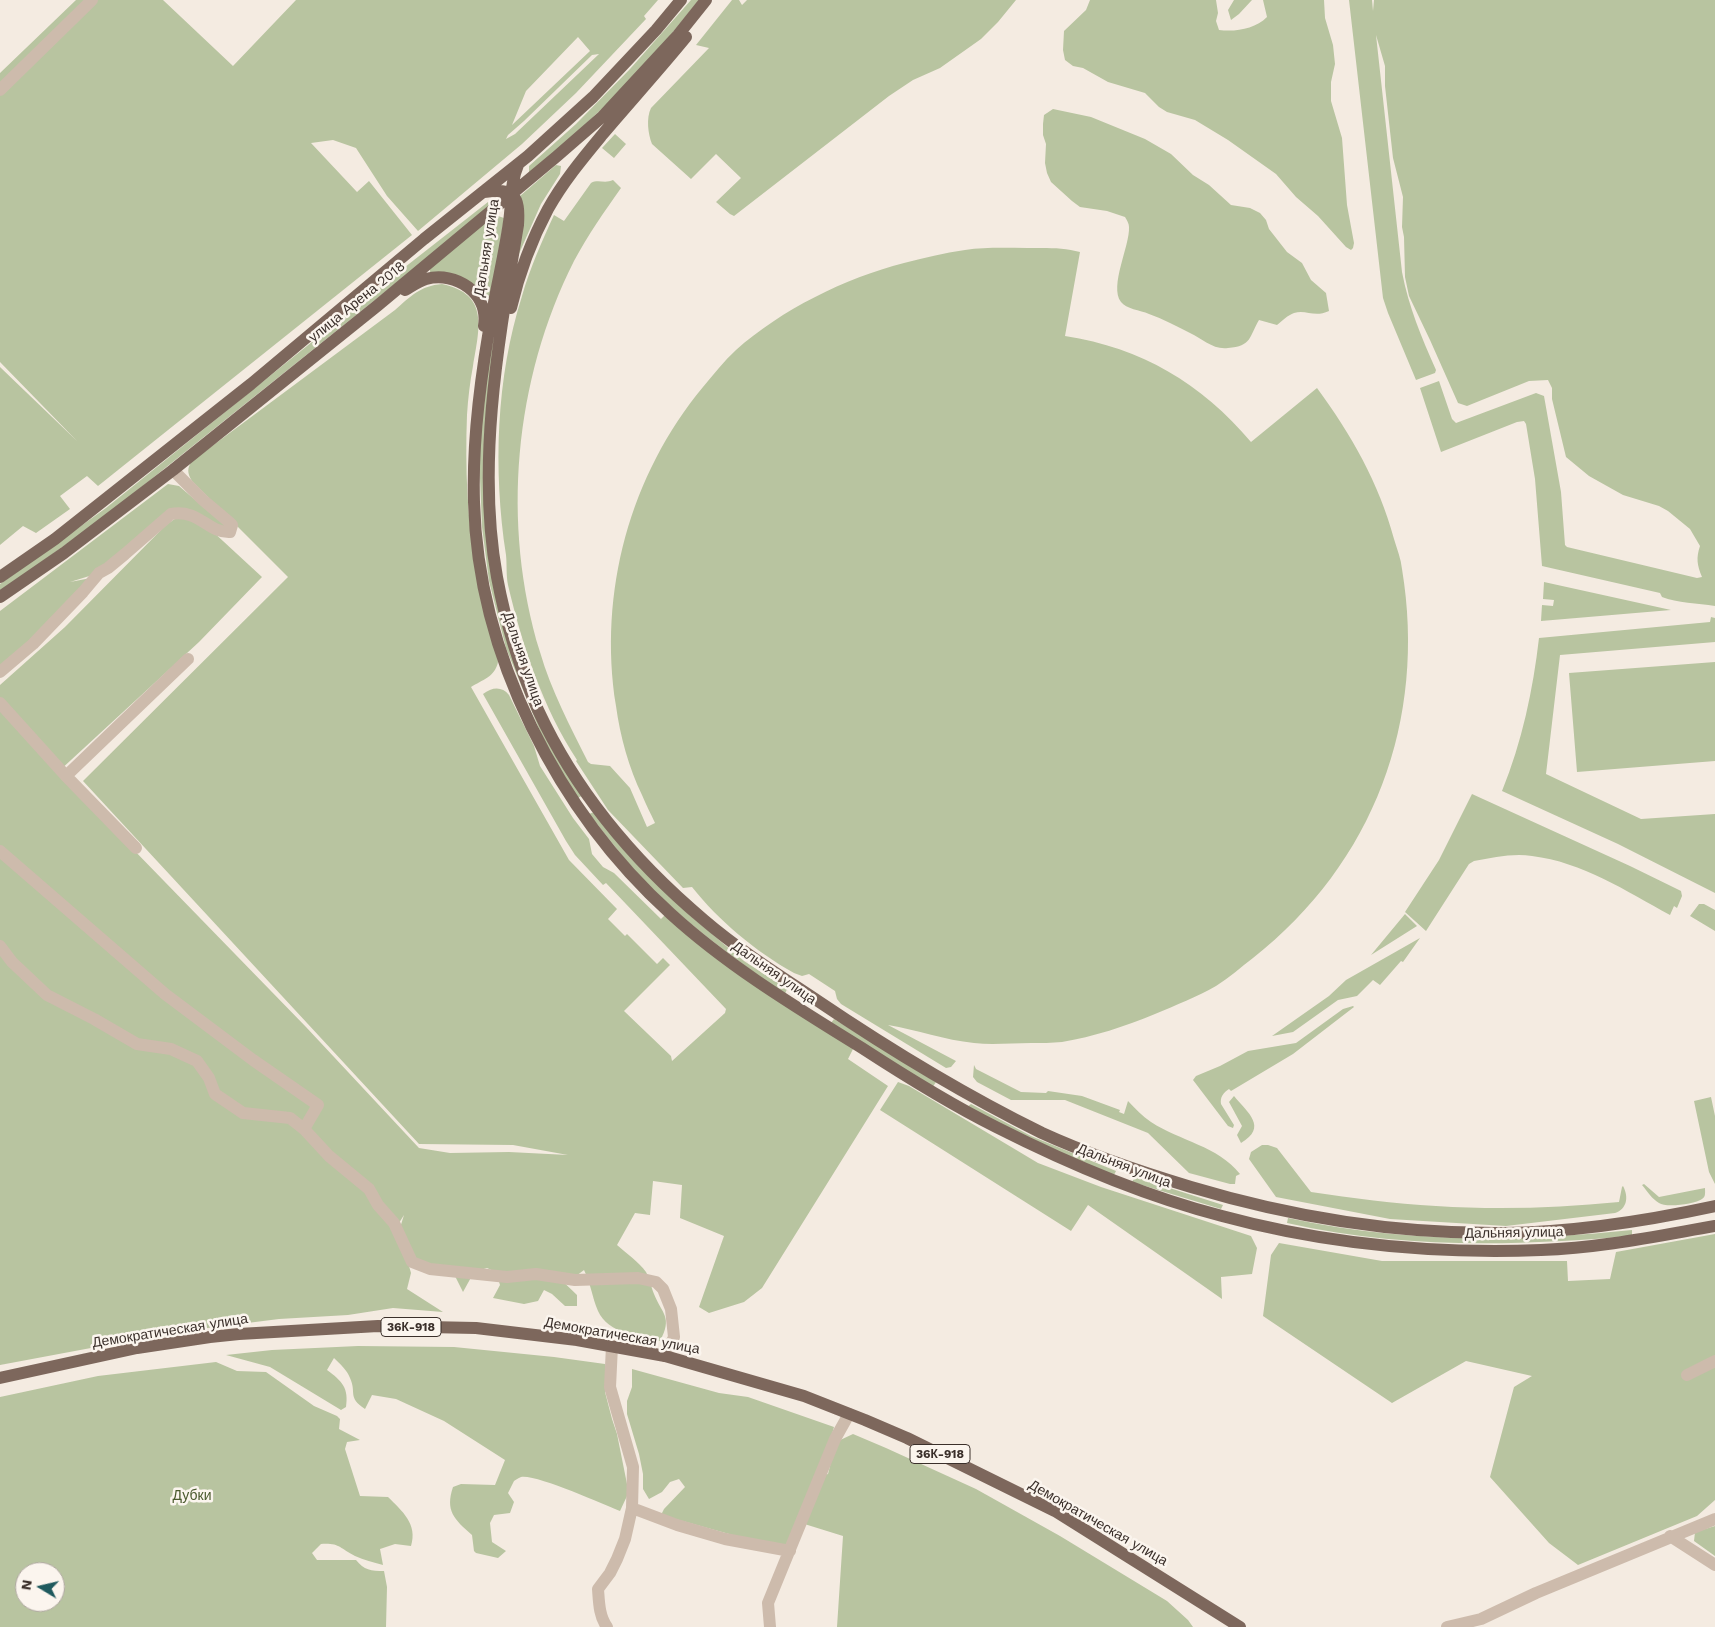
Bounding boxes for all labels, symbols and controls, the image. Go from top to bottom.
street label: Дальняя улица [471,198,503,298]
street label: улица Арена 2018 [305,258,409,346]
street label: Дальняя улица [499,610,547,708]
street label: Дальняя улица [729,938,819,1008]
street label: Дальняя улица [1075,1140,1173,1192]
street label: Дальняя улица [1464,1224,1564,1242]
street label: Демократическая улица [91,1310,249,1352]
street label: Демократическая улица [543,1314,701,1358]
road number: 36К-918 [381,1318,441,1336]
road number: 36К-918 [910,1445,970,1464]
street label: Демократическая улица [1026,1476,1170,1570]
park label: Дубки [173,1488,211,1504]
north arrow [15,1562,65,1612]
text: N [17,1578,35,1591]

